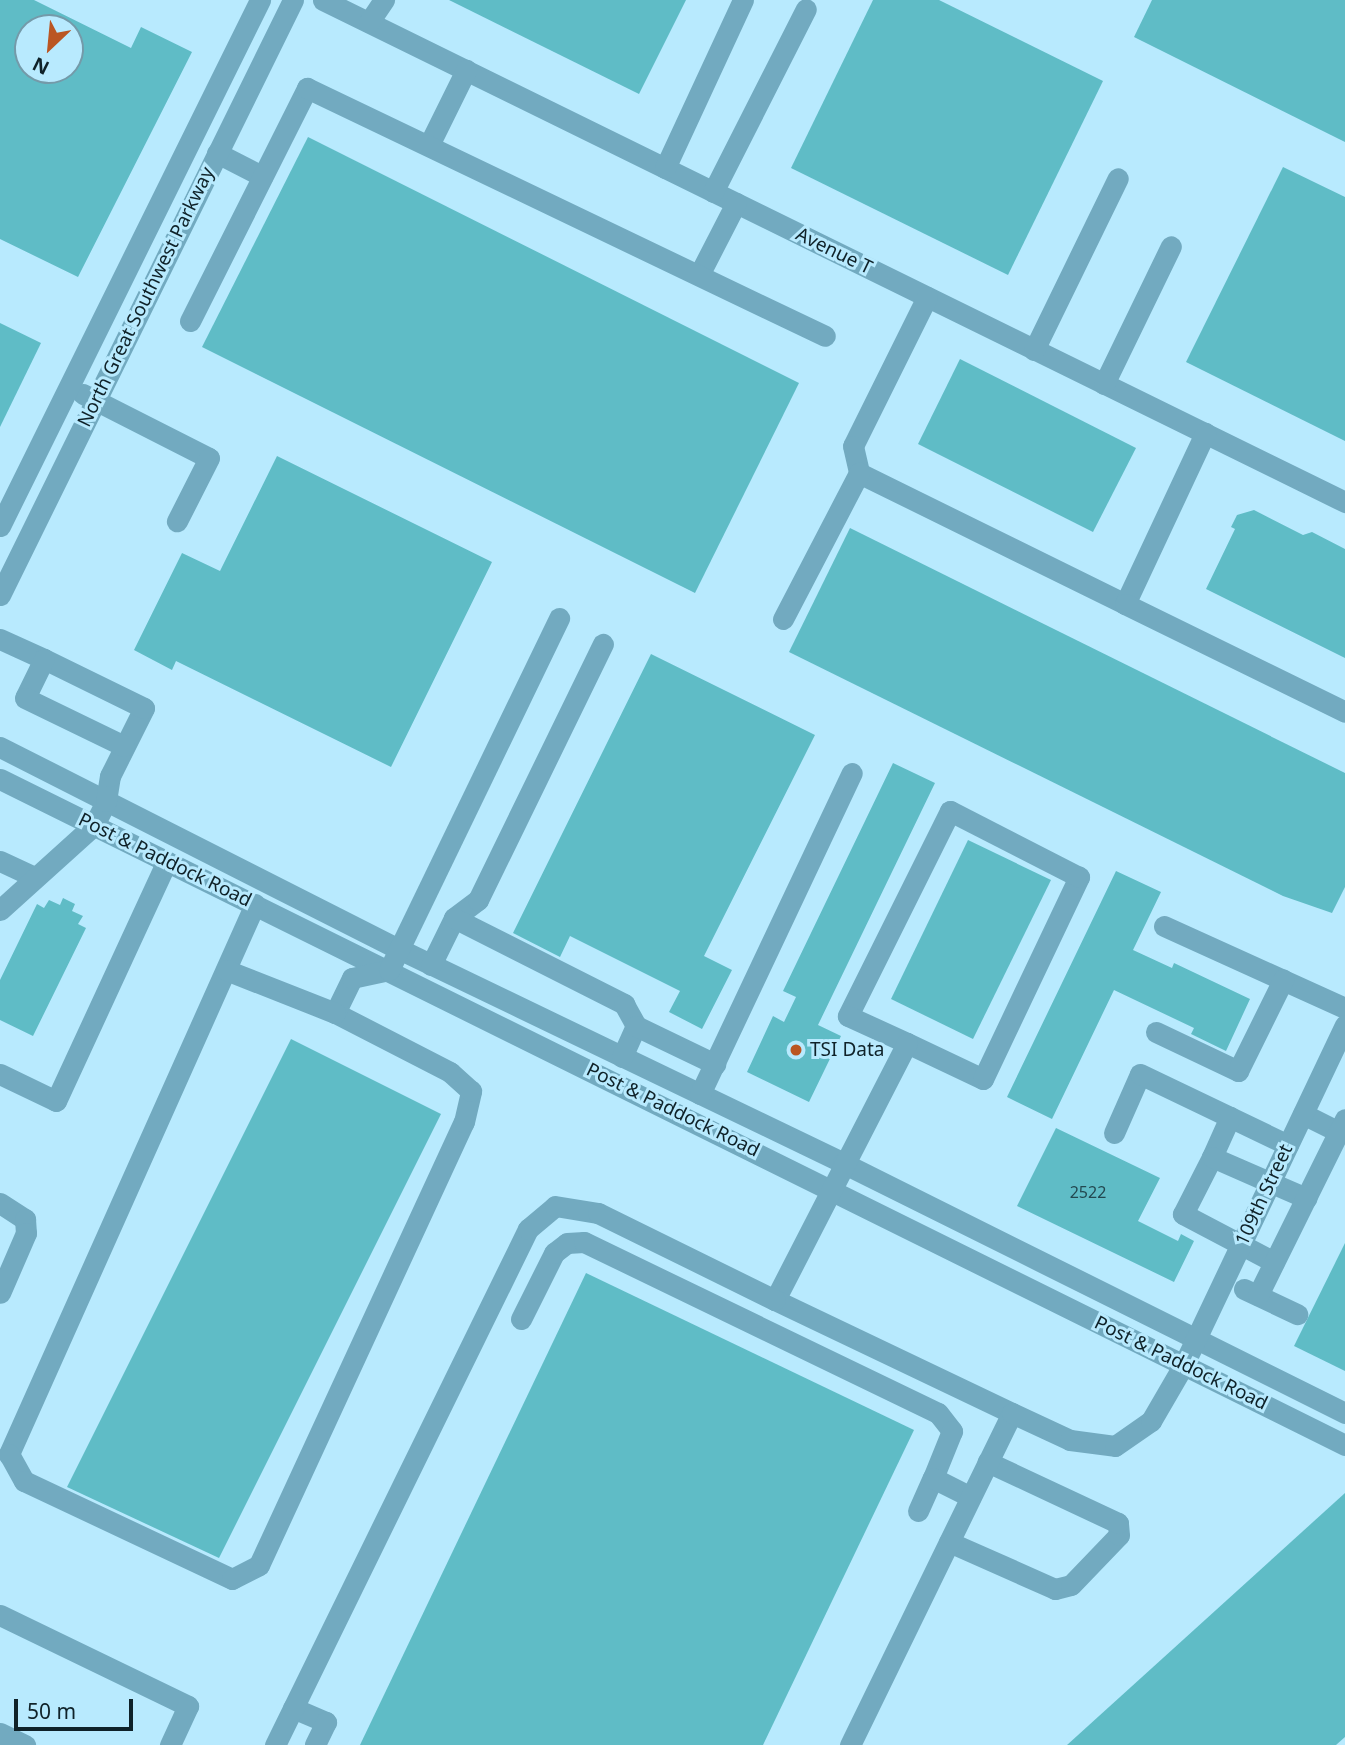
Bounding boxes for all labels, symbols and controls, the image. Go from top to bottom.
north arrow [14,14,84,84]
text: N [28,51,53,81]
street label: North Great Southwest Parkway [73,163,219,431]
street label: Avenue T [792,223,876,279]
street label: Post & Paddock Road [75,808,255,912]
place label: TSI Data [810,1039,884,1061]
marker: TSI Data [788,1042,804,1058]
street label: Post & Paddock Road [583,1058,763,1162]
street label: 109th Street [1231,1141,1297,1249]
house number: 2522 [1070,1182,1106,1202]
street label: Post & Paddock Road [1091,1311,1271,1415]
scale bar [18,1686,136,1730]
text: 50 m [27,1697,76,1725]

